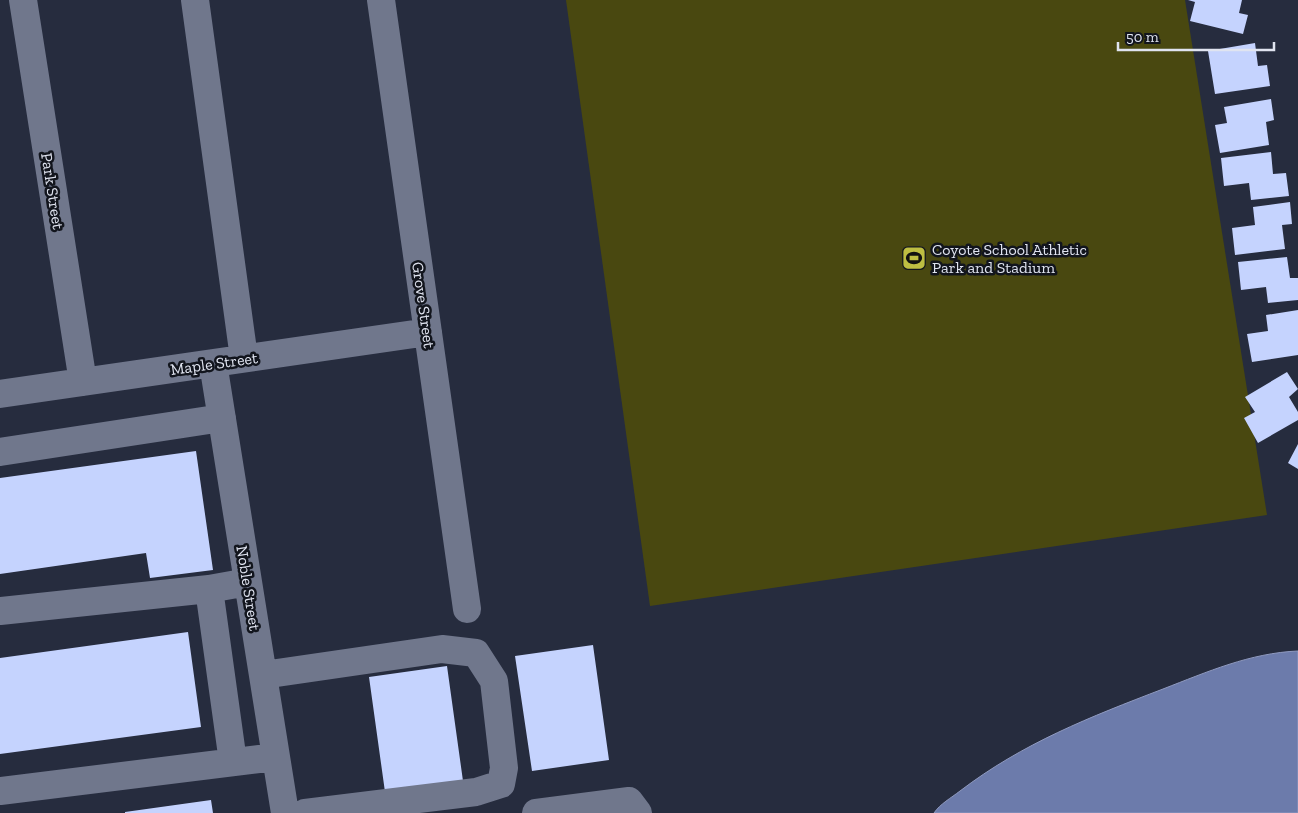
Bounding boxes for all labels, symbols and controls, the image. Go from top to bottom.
scale bar [1118,20,1274,52]
text: 50 m [1126,28,1159,46]
street label: Park Street [37,151,68,231]
place label: Coyote School Athletic Park and Stadium [932,240,1087,277]
sports icon: Coyote School Athletic Park and Stadium [901,245,927,271]
street label: Grove Street [408,261,439,349]
street label: Maple Street [169,348,259,379]
street label: Noble Street [232,544,265,632]

